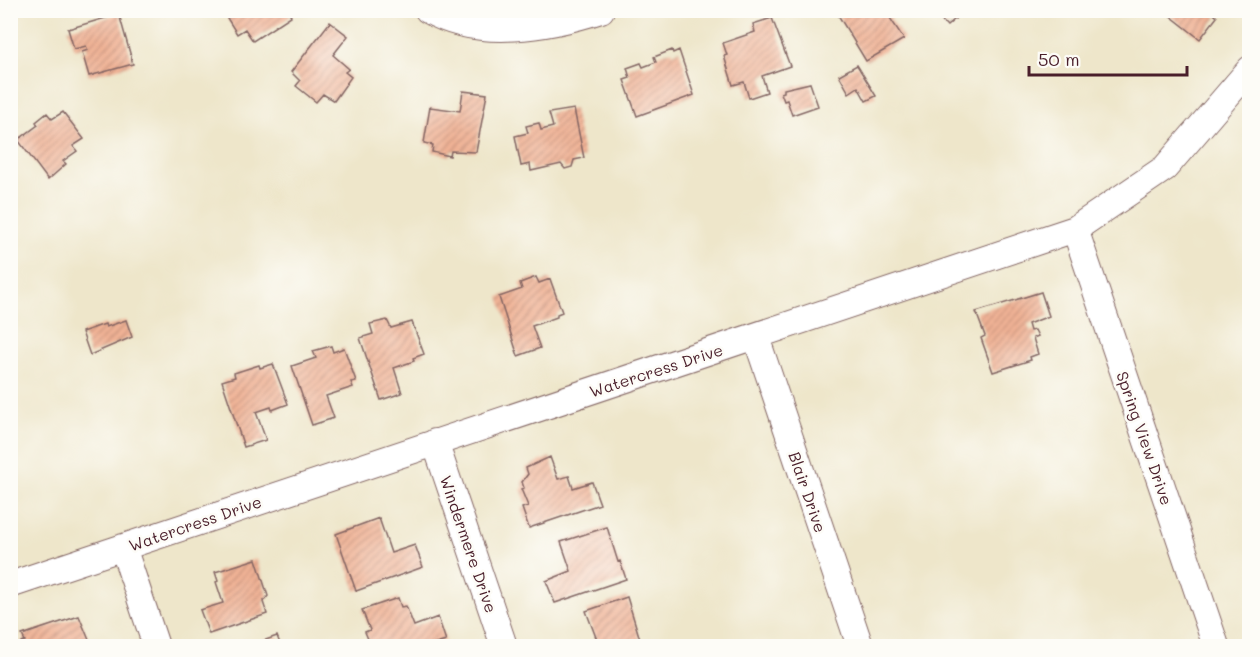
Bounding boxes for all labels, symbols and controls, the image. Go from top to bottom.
scale bar [1029,39,1186,77]
text: 50 m [1038,47,1080,71]
street label: Watercress Drive [587,338,725,402]
street label: Spring View Drive [1112,368,1178,508]
street label: Blair Drive [784,449,832,535]
street label: Windermere Drive [436,473,502,615]
street label: Watercress Drive [126,490,264,556]

